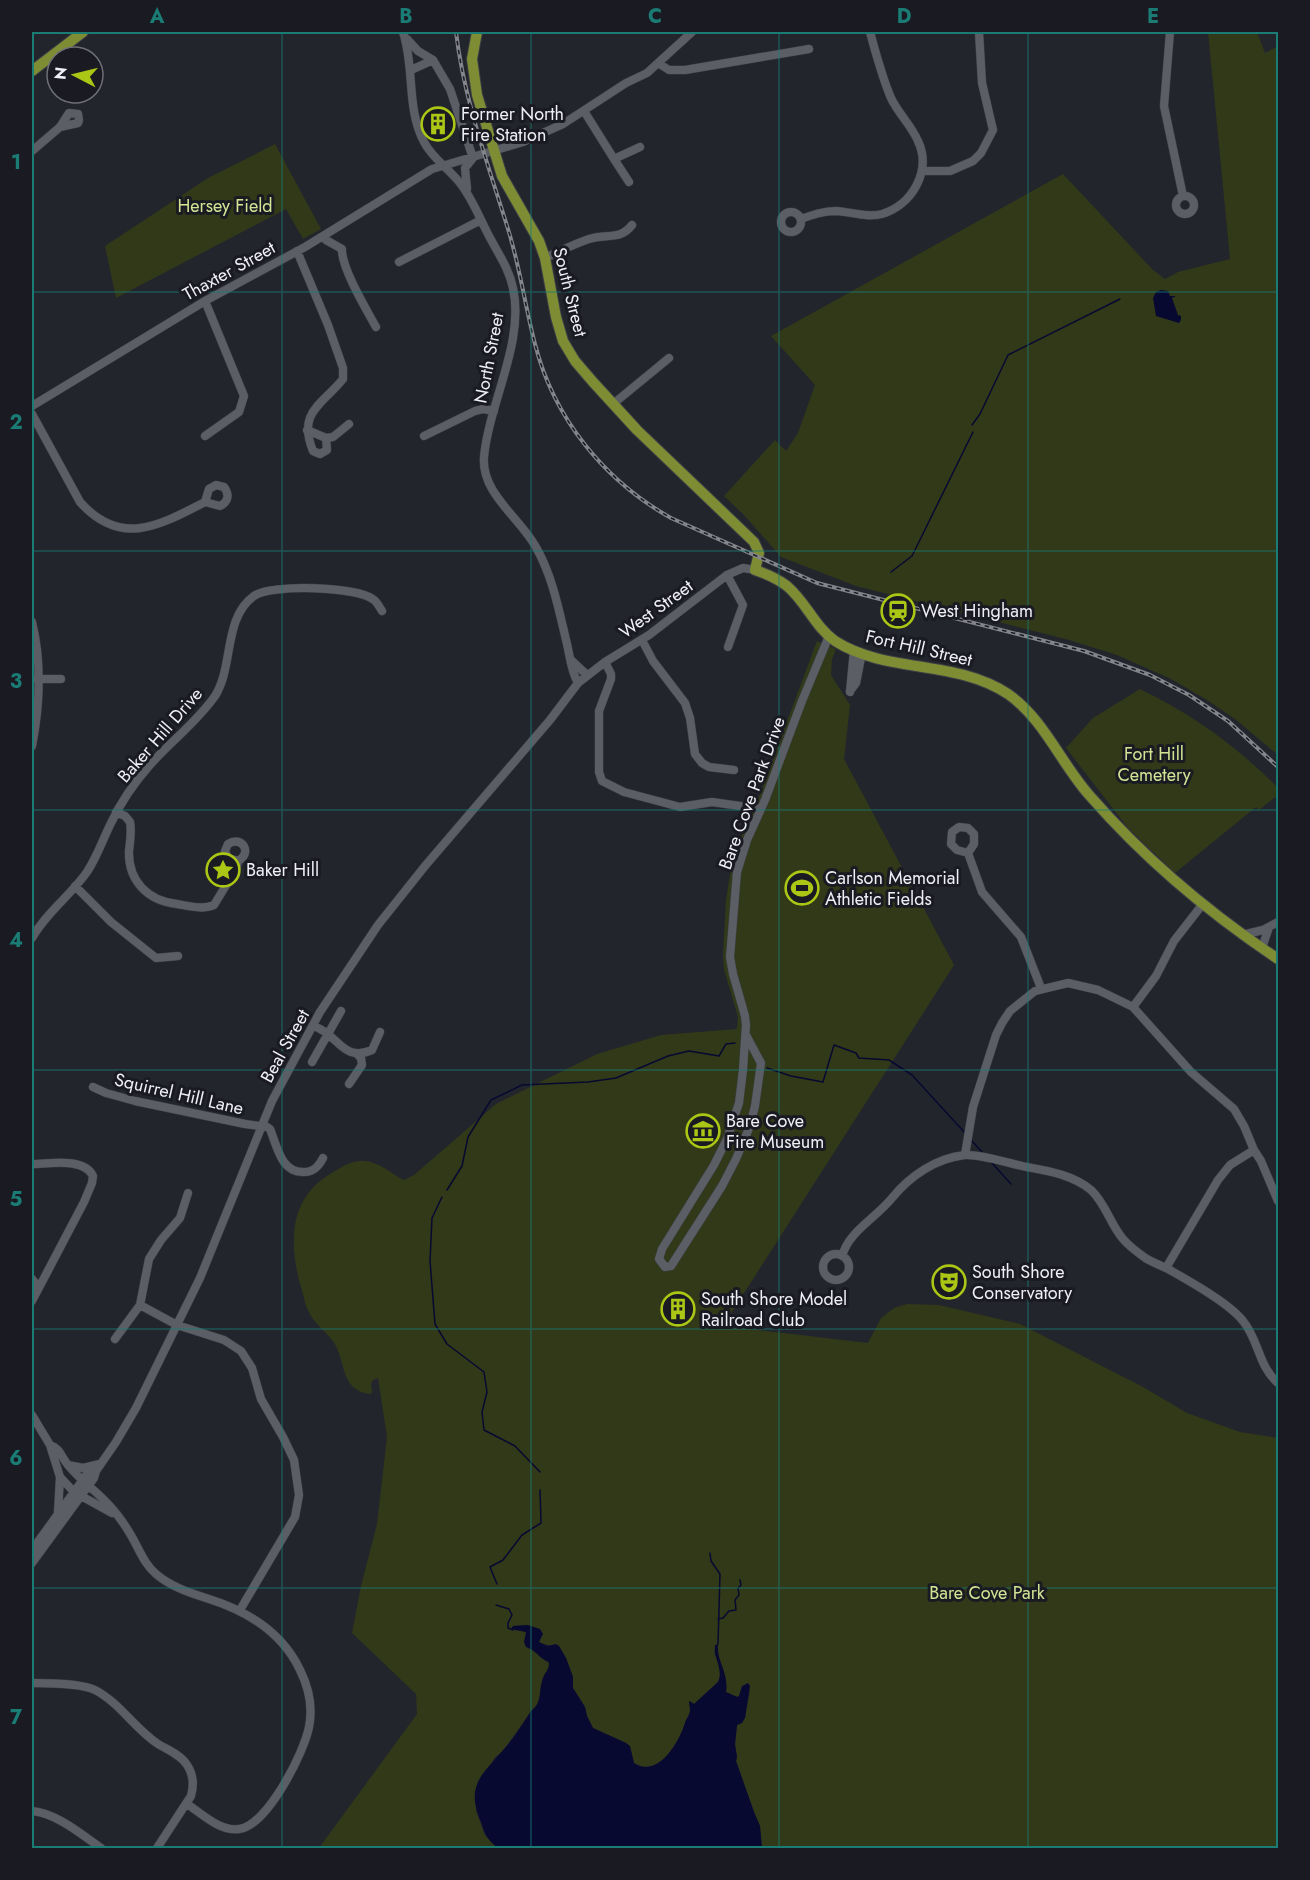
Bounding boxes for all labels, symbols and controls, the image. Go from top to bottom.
text: A [149,2,165,31]
text: B [399,2,413,31]
text: C [648,2,662,31]
text: D [897,2,911,31]
text: E [1147,2,1159,31]
north arrow [45,45,105,105]
text: N [48,66,73,81]
place label: Former North Fire Station [461,101,564,148]
building icon: Former North Fire Station [420,106,456,142]
text: 1 [11,148,21,177]
park label: Hersey Field [177,193,273,219]
street label: Thaxter Street [178,235,281,307]
street label: South Street [546,245,594,340]
street label: North Street [467,310,511,406]
text: 2 [9,408,23,437]
street label: West Street [614,573,699,645]
station icon: West Hingham [880,593,916,629]
place label: West Hingham [921,598,1033,624]
street label: Fort Hill Street [863,623,975,673]
text: 3 [10,667,22,696]
street label: Baker Hill Drive [111,682,209,788]
street label: Bare Cove Park Drive [712,713,792,873]
park label: Fort Hill Cemetery [1117,741,1191,788]
place icon: Baker Hill [205,852,241,888]
place label: Baker Hill [246,857,319,883]
place label: Carlson Memorial Athletic Fields [825,865,960,912]
sports icon: Carlson Memorial Athletic Fields [784,870,820,906]
text: 4 [9,926,23,955]
street label: Beal Street [254,1004,316,1087]
street label: Squirrel Hill Lane [112,1067,246,1121]
place label: Bare Cove Fire Museum [726,1108,824,1155]
museum icon: Bare Cove Fire Museum [685,1113,721,1149]
text: 5 [10,1185,23,1214]
place label: South Shore Conservatory [972,1259,1072,1306]
theatre icon: South Shore Conservatory [931,1264,967,1300]
place label: South Shore Model Railroad Club [701,1286,847,1333]
building icon: South Shore Model Railroad Club [660,1291,696,1327]
text: 6 [9,1444,23,1473]
park label: Bare Cove Park [929,1580,1045,1606]
text: 7 [10,1703,23,1732]

